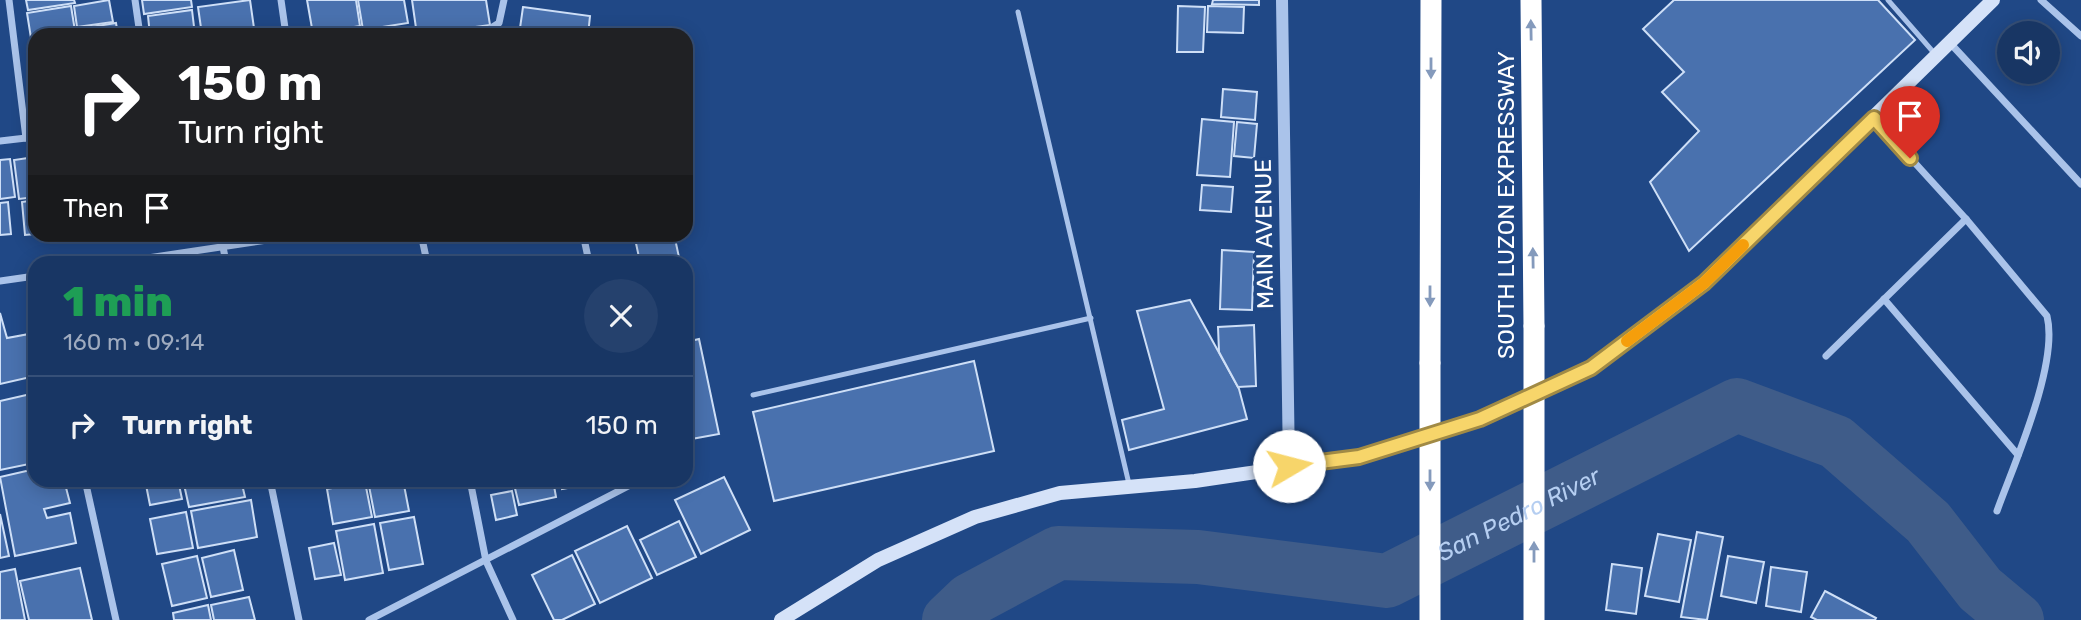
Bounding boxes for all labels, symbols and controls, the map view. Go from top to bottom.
one-way arrow [1525,19,1537,41]
map controls [1997,21,2060,84]
button: sound [1997,21,2060,84]
street label: SOUTH LUZON EXPRESSWAY [1492,51,1520,359]
text: 150 m [178,54,323,112]
icon: right [63,56,154,147]
one-way arrow [1425,57,1437,79]
pin [1880,86,1940,158]
icon: arrive [1891,97,1929,135]
text: Turn right [178,113,323,151]
street label: MAIN AVENUE [1249,159,1279,309]
icon: arrive [138,189,176,227]
text: Then [63,193,124,224]
one-way arrow [1527,247,1539,269]
text: 1 min [63,277,173,327]
button: close [584,279,658,353]
one-way arrow [1424,285,1436,307]
text: 160 m · 09:14 [63,328,205,356]
icon: right [63,406,101,444]
text: Turn right [122,410,252,441]
text: 150 m [585,410,658,441]
position arrow [1252,429,1326,503]
water label: San Pedro River [1433,462,1606,567]
one-way arrow [1424,469,1436,491]
one-way arrow [1528,541,1540,563]

